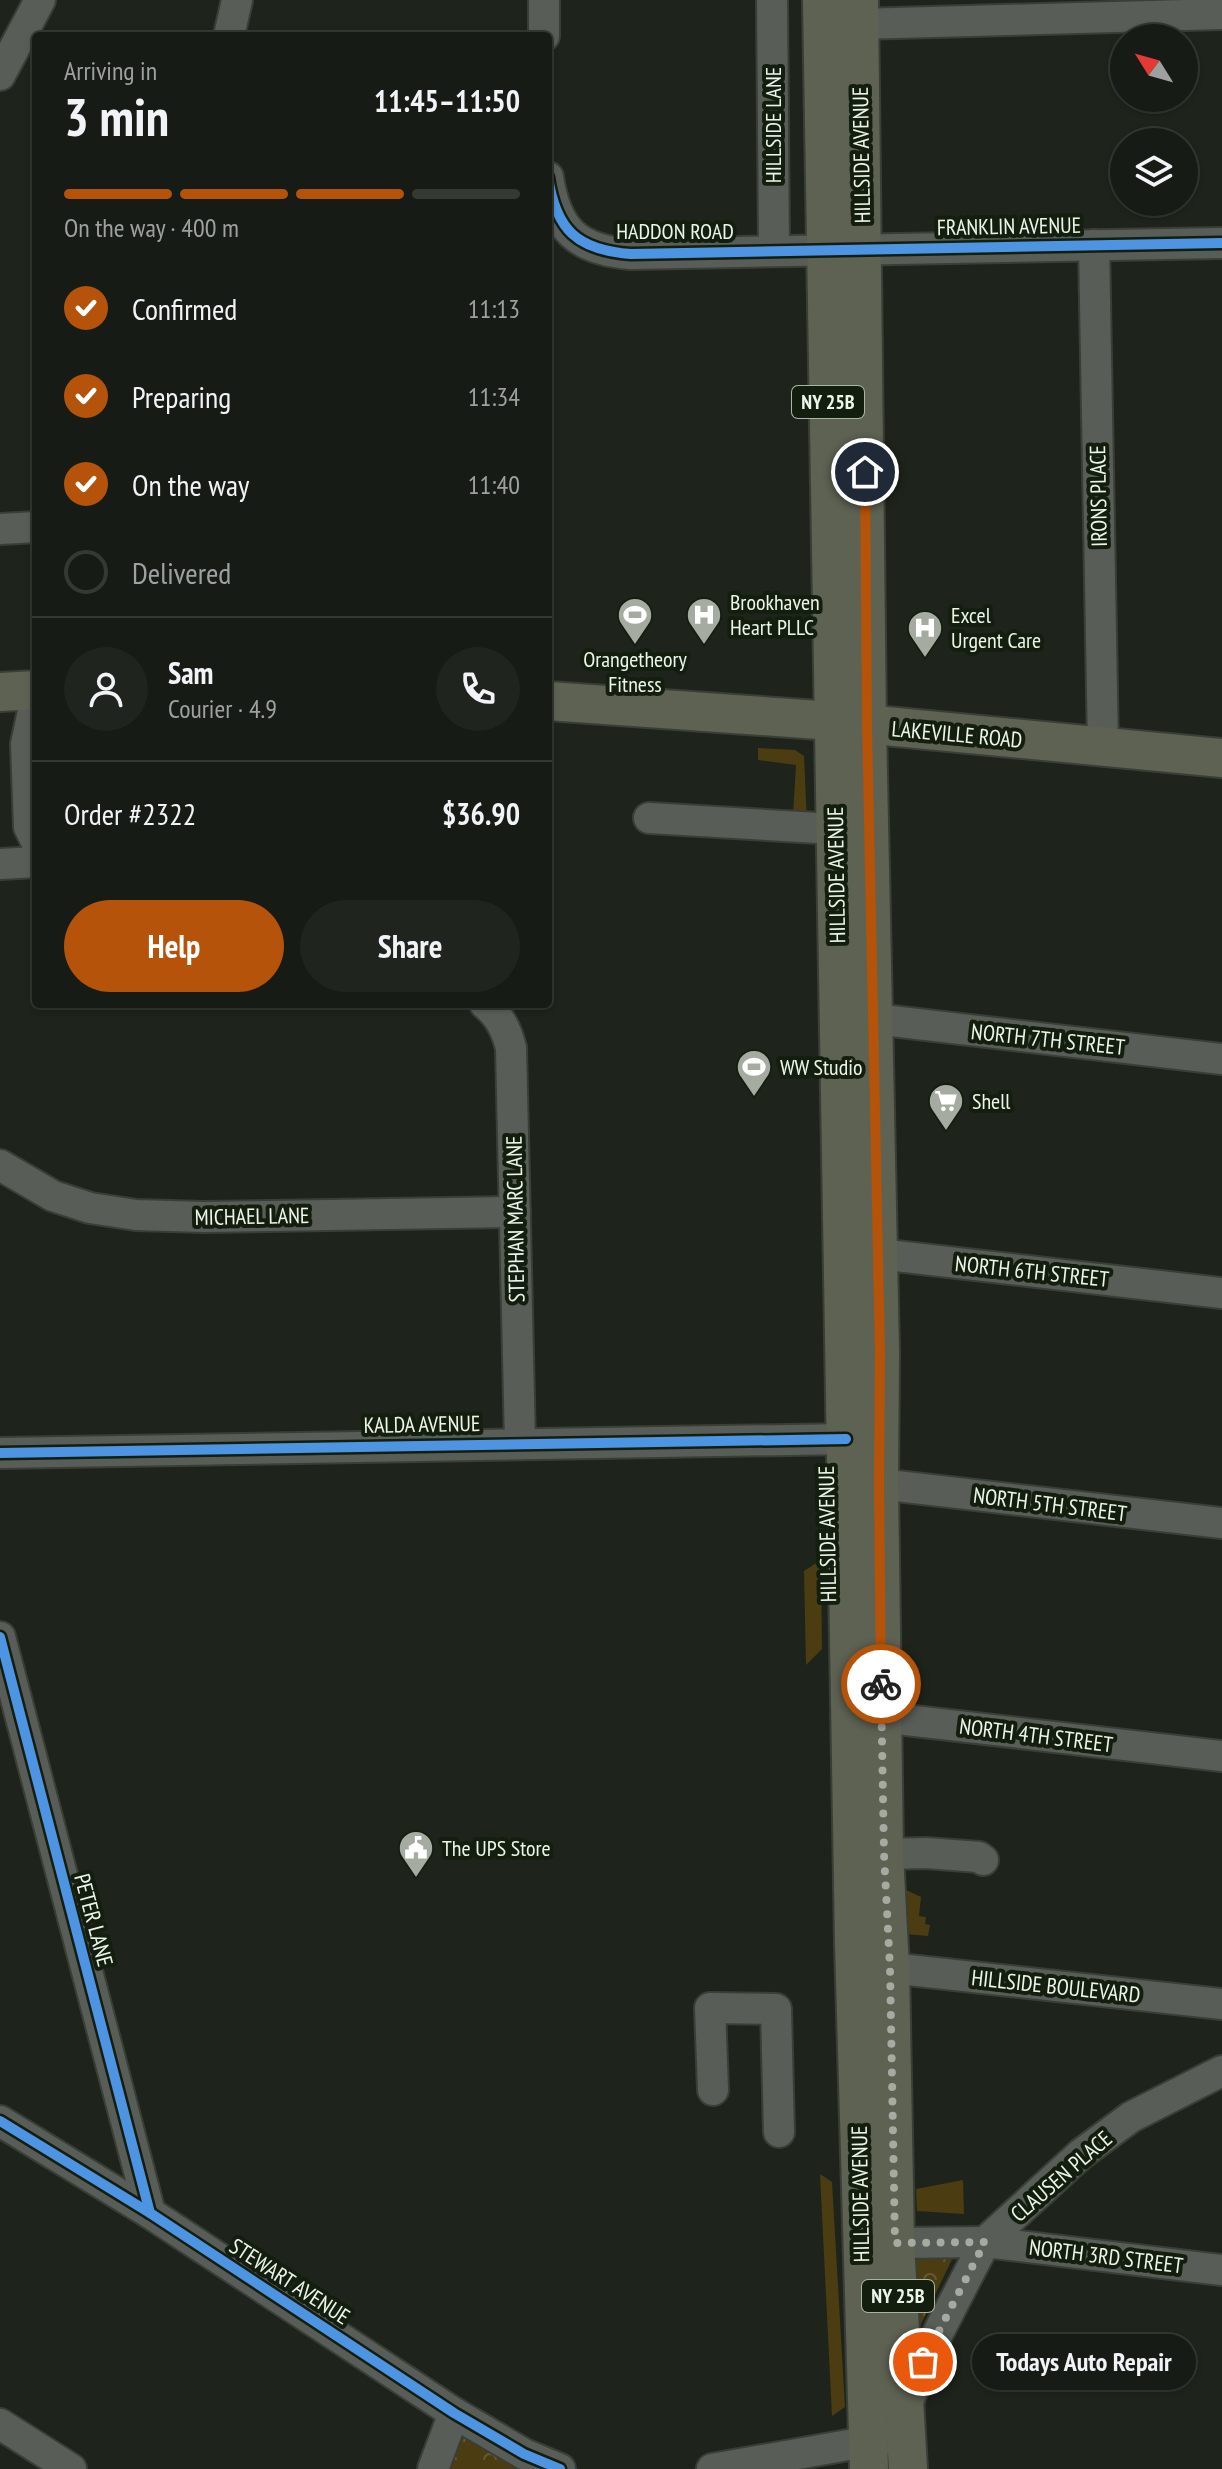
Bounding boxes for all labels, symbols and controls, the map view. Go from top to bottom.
north arrow [1110,24,1198,112]
map controls [1110,24,1198,216]
text: Arriving in [64,54,157,87]
street label: HILLSIDE LANE [759,67,787,183]
text: 11:45–11:50 [374,81,520,120]
text: 3 min [64,83,169,150]
street label: HILLSIDE AVENUE [846,86,876,224]
button: layers [1110,128,1198,216]
text: On the way · 400 m [64,211,239,244]
street label: FRANKLIN AVENUE [937,211,1081,241]
street label: HADDON ROAD [616,217,734,245]
icon: check [64,286,108,330]
text: Confirmed [132,289,237,328]
text: 11:13 [468,292,520,325]
icon: check [64,374,108,418]
text: Preparing [132,377,231,416]
text: 11:34 [468,380,520,413]
road number: NY 25B [792,386,864,418]
pin [831,438,899,506]
street label: IRONS PLACE [1083,445,1113,547]
icon: home [843,450,887,494]
icon: check [64,462,108,506]
text: On the way [132,465,249,504]
text: 11:40 [468,468,520,501]
text: Delivered [132,553,231,592]
place label: Brookhaven Heart PLLC [730,588,820,641]
sports icon: Orangetheory Fitness [616,596,654,646]
hospital icon: Brookhaven Heart PLLC [685,596,723,646]
place label: Excel Urgent Care [951,601,1041,654]
hospital icon: Excel Urgent Care [906,609,944,659]
place label: Orangetheory Fitness [583,645,688,698]
button: person [64,647,148,731]
button: phone [436,647,520,731]
text: Sam [168,653,213,692]
text: Courier · 4.9 [168,692,277,725]
street label: LAKEVILLE ROAD [890,714,1024,754]
text: Order #2322 [64,794,196,833]
text: $36.90 [442,794,520,833]
street label: HILLSIDE AVENUE [821,806,851,944]
button: Help [64,900,284,992]
button: Share [300,900,520,992]
street label: NORTH 7TH STREET [970,1017,1126,1061]
sports icon: WW Studio [735,1048,773,1098]
place label: WW Studio [780,1053,862,1081]
supermarket icon: Shell [927,1082,965,1132]
place label: Shell [972,1087,1011,1115]
street label: STEPHAN MARC LANE [500,1135,530,1303]
street label: MICHAEL LANE [194,1201,310,1231]
street label: NORTH 6TH STREET [954,1249,1110,1293]
street label: KALDA AVENUE [363,1409,481,1439]
street label: HILLSIDE AVENUE [812,1465,842,1603]
street label: NORTH 5TH STREET [972,1481,1129,1527]
courier [841,1644,921,1724]
icon: bike [859,1662,903,1706]
street label: NORTH 4TH STREET [958,1712,1115,1758]
public building icon: The UPS Store [397,1829,435,1879]
place label: The UPS Store [442,1834,551,1862]
street label: PETER LANE [68,1871,120,1969]
street label: HILLSIDE BOULEVARD [970,1963,1142,2009]
street label: CLAUSEN PLACE [1005,2124,1117,2228]
street label: HILLSIDE AVENUE [845,2125,875,2263]
street label: STEWART AVENUE [225,2232,355,2330]
street label: NORTH 3RD STREET [1027,2233,1185,2279]
road number: NY 25B [862,2280,934,2312]
pin [889,2328,957,2396]
callout: Todays Auto Repair [971,2334,1195,2390]
icon: bag [901,2340,945,2384]
text: Todays Auto Repair [996,2345,1172,2378]

